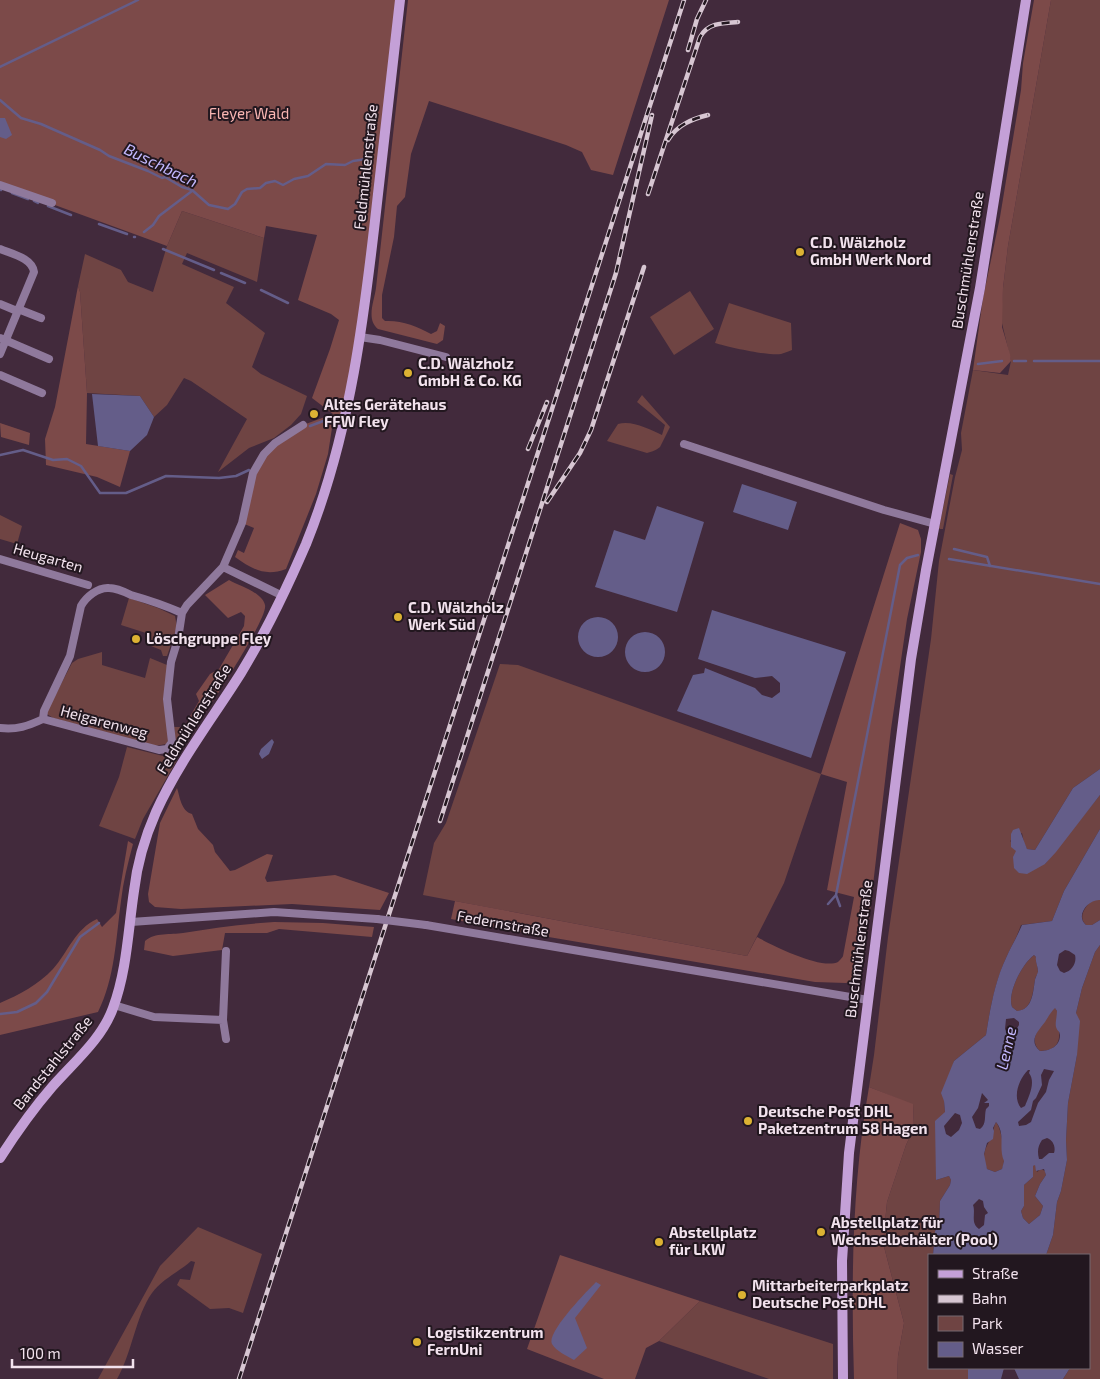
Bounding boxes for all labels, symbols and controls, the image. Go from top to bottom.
street label: Feldmühlenstraße [349,103,381,231]
park label: Fleyer Wald [209,104,289,122]
water label: Buschbach [121,139,201,190]
street label: Buschmühlenstraße [947,190,987,330]
place label: C.D. Wälzholz GmbH Werk Nord [810,233,931,268]
marker: C.D. Wälzholz GmbH Werk Nord [794,246,806,258]
place label: C.D. Wälzholz GmbH & Co. KG [418,354,522,389]
marker: C.D. Wälzholz GmbH & Co. KG [402,367,414,379]
place label: Altes Gerätehaus FFW Fley [324,395,446,431]
marker: Altes Gerätehaus FFW Fley [308,408,320,420]
street label: Heugarten [11,539,85,576]
place label: C.D. Wälzholz Werk Süd [408,598,504,633]
marker: C.D. Wälzholz Werk Süd [392,611,404,623]
place label: Löschgruppe Fley [146,629,272,648]
marker: Löschgruppe Fley [130,633,142,645]
street label: Feldmühlenstraße [152,660,234,777]
street label: Heigarenweg [59,701,150,741]
street label: Buschmühlenstraße [841,879,875,1019]
street label: Federnstraße [456,906,551,940]
street label: Bandstahlstraße [9,1012,96,1113]
water label: Lenne [991,1024,1020,1071]
place label: Deutsche Post DHL Paketzentrum 58 Hagen [758,1102,928,1137]
marker: Deutsche Post DHL Paketzentrum 58 Hagen [742,1115,754,1127]
place label: Abstellplatz für Wechselbehälter (Pool) [831,1213,998,1248]
place label: Abstellplatz für LKW [669,1223,757,1258]
marker: Abstellplatz für Wechselbehälter (Pool) [815,1226,827,1238]
marker: Abstellplatz für LKW [653,1236,665,1248]
legend [928,1254,1090,1369]
text: Straße [972,1264,1018,1282]
place label: Mittarbeiterparkplatz Deutsche Post DHL [752,1276,909,1311]
marker: Mittarbeiterparkplatz Deutsche Post DHL [736,1289,748,1301]
text: Bahn [972,1289,1007,1307]
text: Park [972,1314,1003,1332]
place label: Logistikzentrum FernUni [427,1323,543,1358]
scale bar [12,1336,134,1368]
marker: Logistikzentrum FernUni [411,1336,423,1348]
text: Wasser [972,1339,1024,1357]
text: 100 m [20,1344,61,1362]

